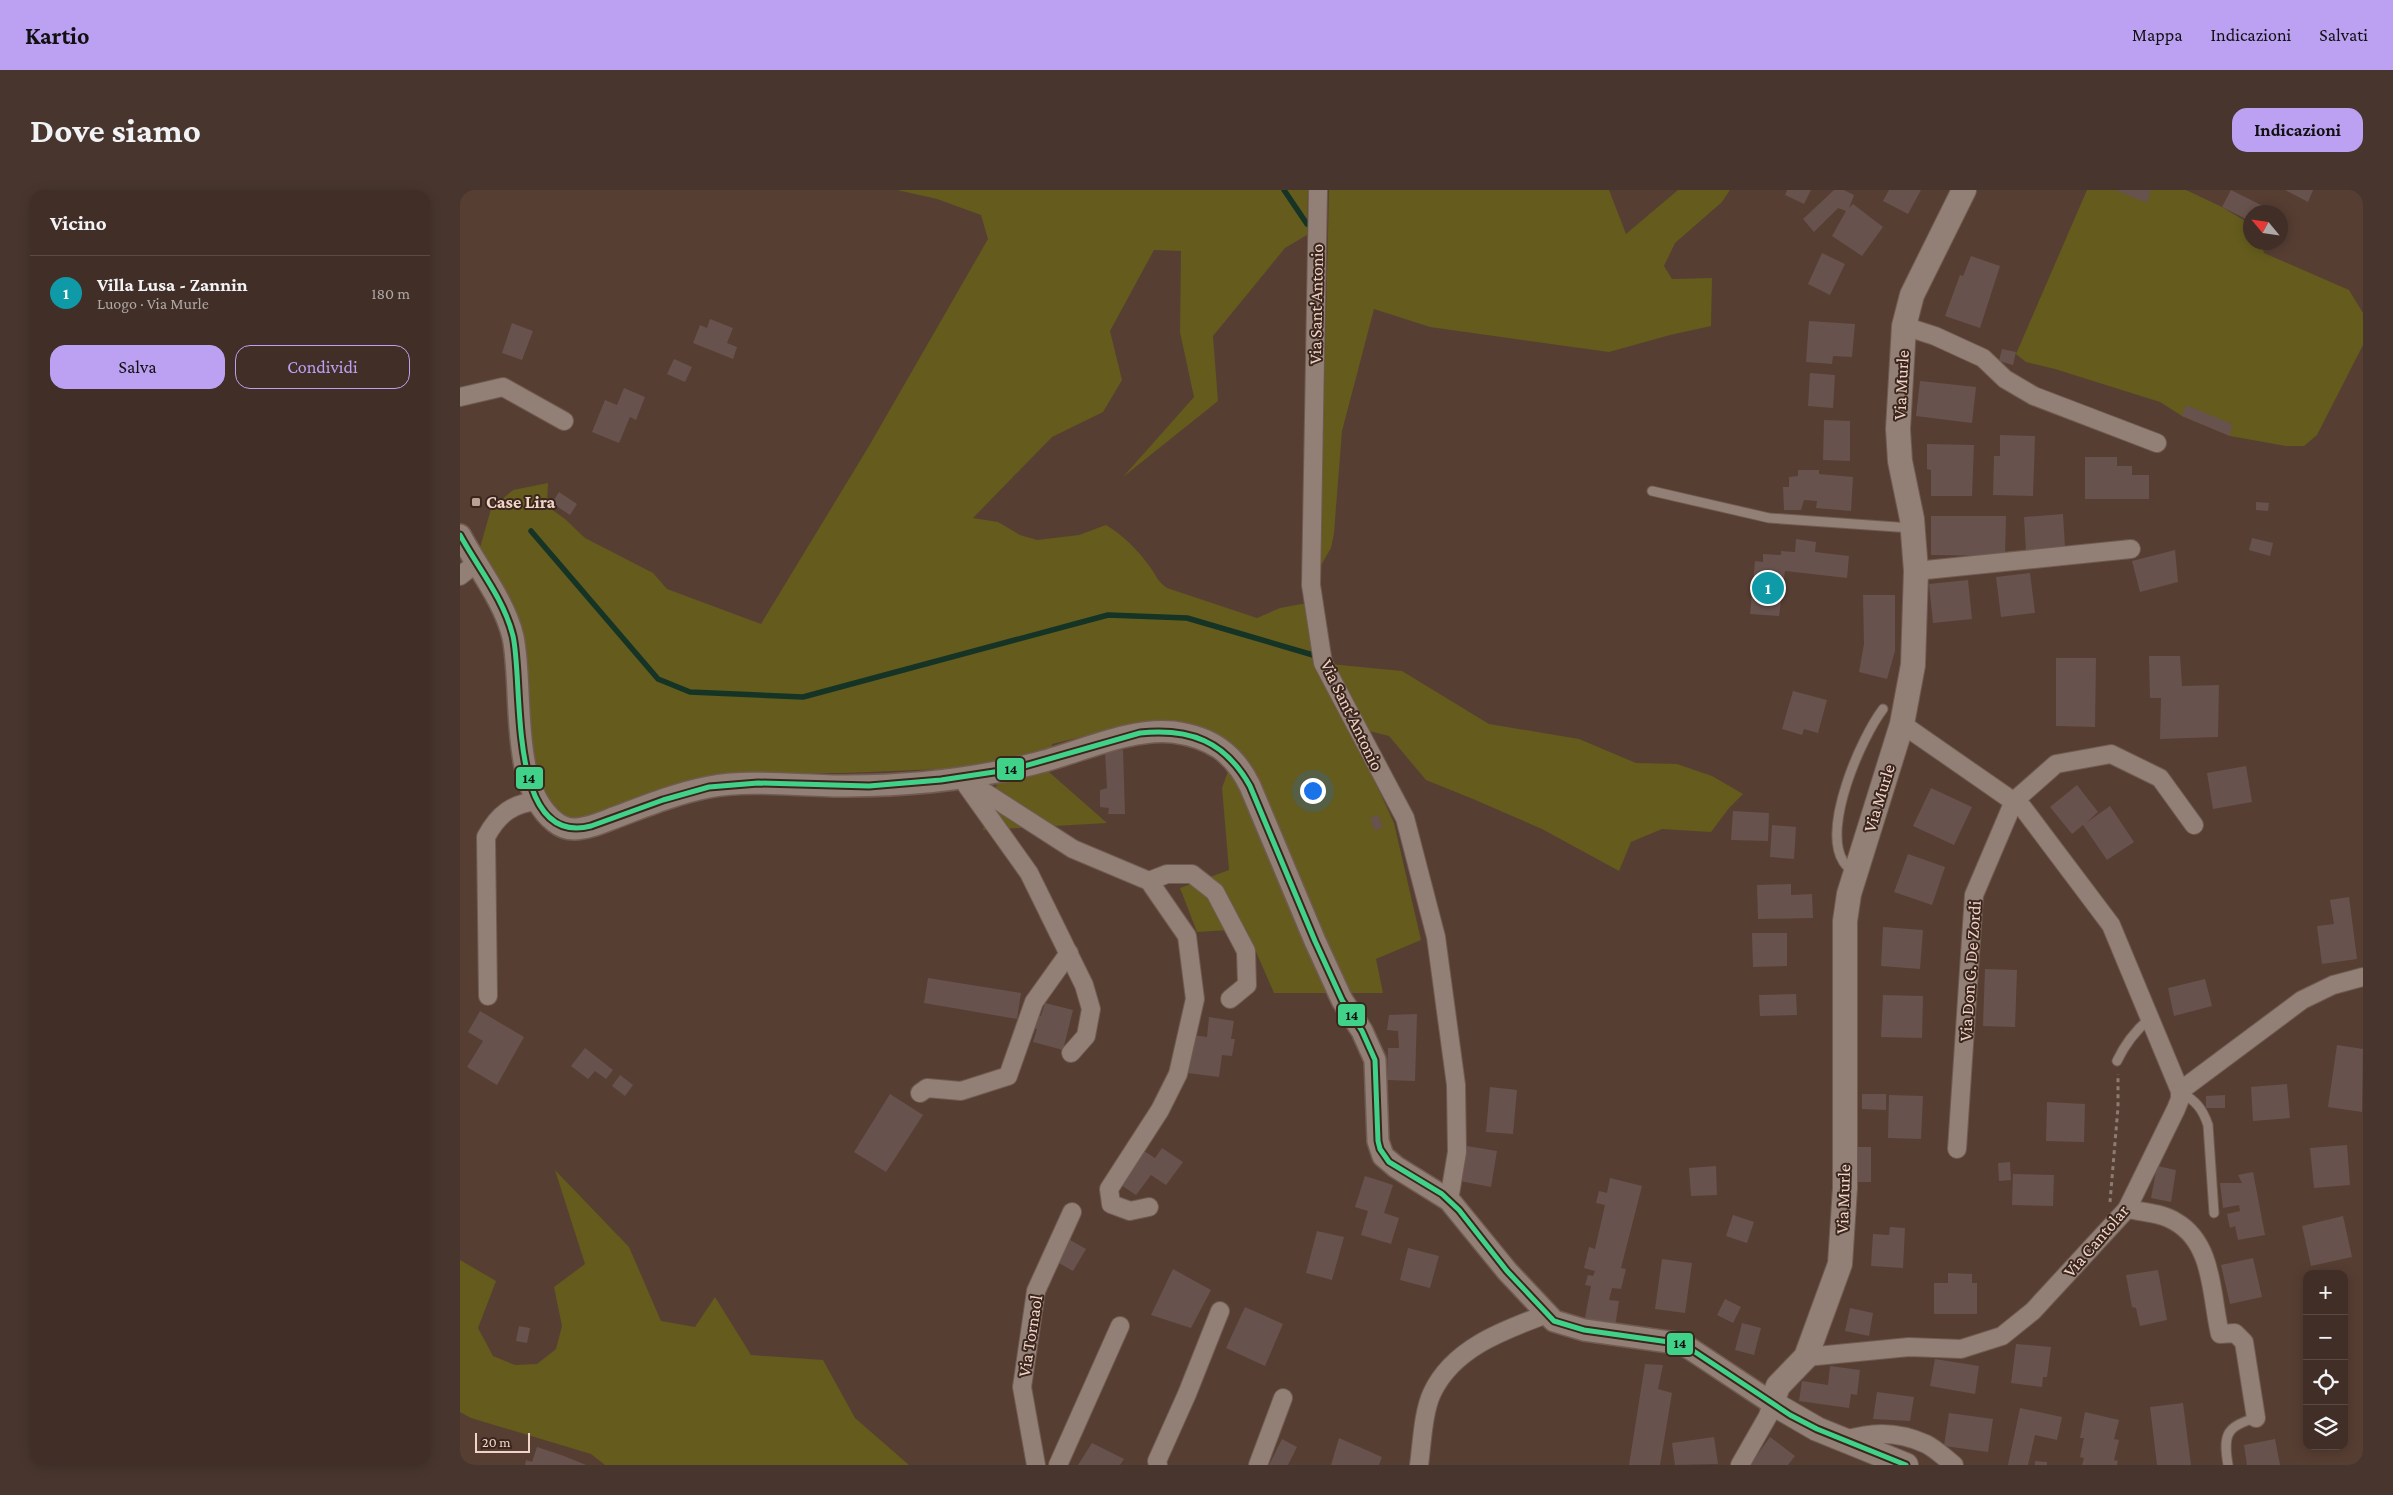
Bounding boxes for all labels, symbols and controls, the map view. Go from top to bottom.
text: Kartio [25,22,90,49]
text: Mappa [2132,25,2183,45]
text: Indicazioni [2211,25,2291,45]
text: Salvati [2319,25,2368,45]
button: Indicazioni [2232,108,2363,152]
text: Dove siamo [30,111,201,150]
north arrow [2243,205,2288,250]
text: Vicino [50,211,107,235]
street label: Via Sant'Antonio [1305,243,1327,365]
text: Villa Lusa - Zannin [97,274,248,295]
text: 1 [63,285,69,302]
text: 180 m [371,285,410,302]
text: Luogo · Via Murle [97,295,209,312]
button: Salva [50,345,225,389]
button: Condividi [235,345,410,389]
street label: Via Murle [1889,350,1913,420]
place label: Case Lira [486,492,556,512]
marker: Case Lira [470,496,482,508]
pin: 1 [1752,569,1784,607]
street label: Via Sant'Antonio [1317,656,1387,774]
line badge: 14 [996,757,1025,781]
text: 14 [1005,761,1018,777]
street label: Via Murle [1859,762,1899,834]
line badge: 14 [515,766,544,790]
text: 14 [523,770,536,786]
your location [1300,778,1326,804]
street label: Via Don G. De Zordi [1955,900,1985,1042]
line badge: 14 [1337,1003,1366,1027]
text: 14 [1346,1007,1359,1023]
street label: Via Murle [1832,1164,1854,1234]
street label: Via Cantolar [2059,1200,2133,1281]
map controls [2303,1270,2348,1450]
button: + [2303,1270,2348,1315]
street label: Via Tornaol [1014,1293,1046,1378]
button: − [2303,1315,2348,1360]
line badge: 14 [1666,1332,1694,1356]
text: 14 [1674,1335,1687,1351]
button: locate [2303,1360,2348,1405]
button: layers [2303,1405,2348,1450]
scale bar [475,1430,530,1453]
text: 20 m [482,1434,510,1450]

